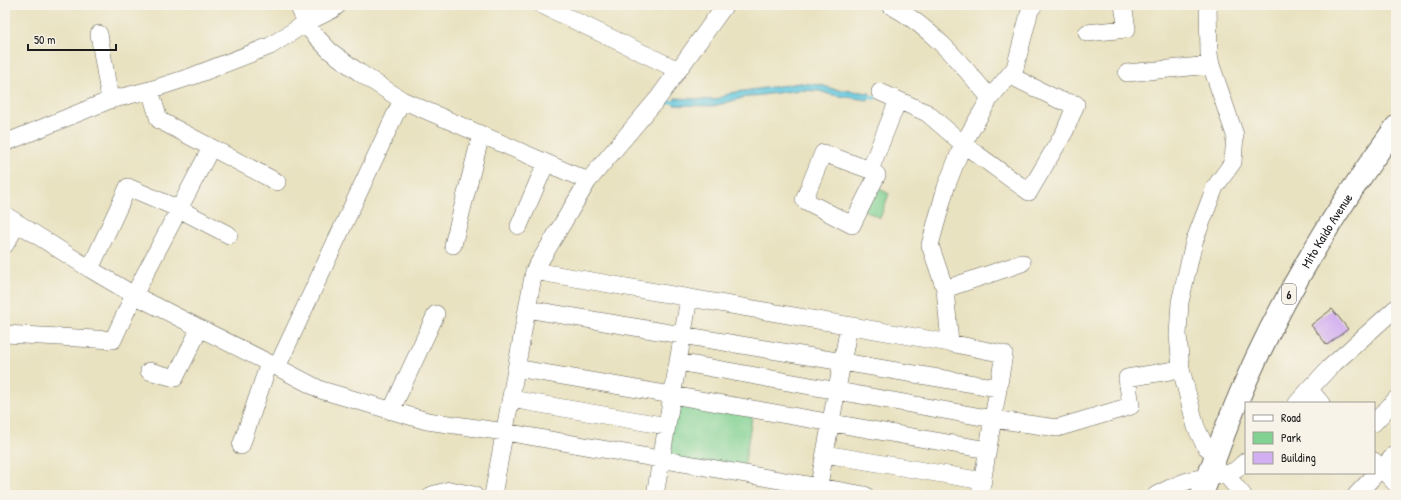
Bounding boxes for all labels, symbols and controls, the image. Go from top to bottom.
scale bar [28,26,116,52]
text: 50 m [34,31,55,48]
street label: Mito Kaido Avenue [1297,190,1356,271]
road number: 6 [1282,284,1296,304]
legend [1245,402,1375,474]
text: Road [1281,409,1301,426]
text: Park [1281,429,1301,446]
text: Building [1281,449,1316,466]

